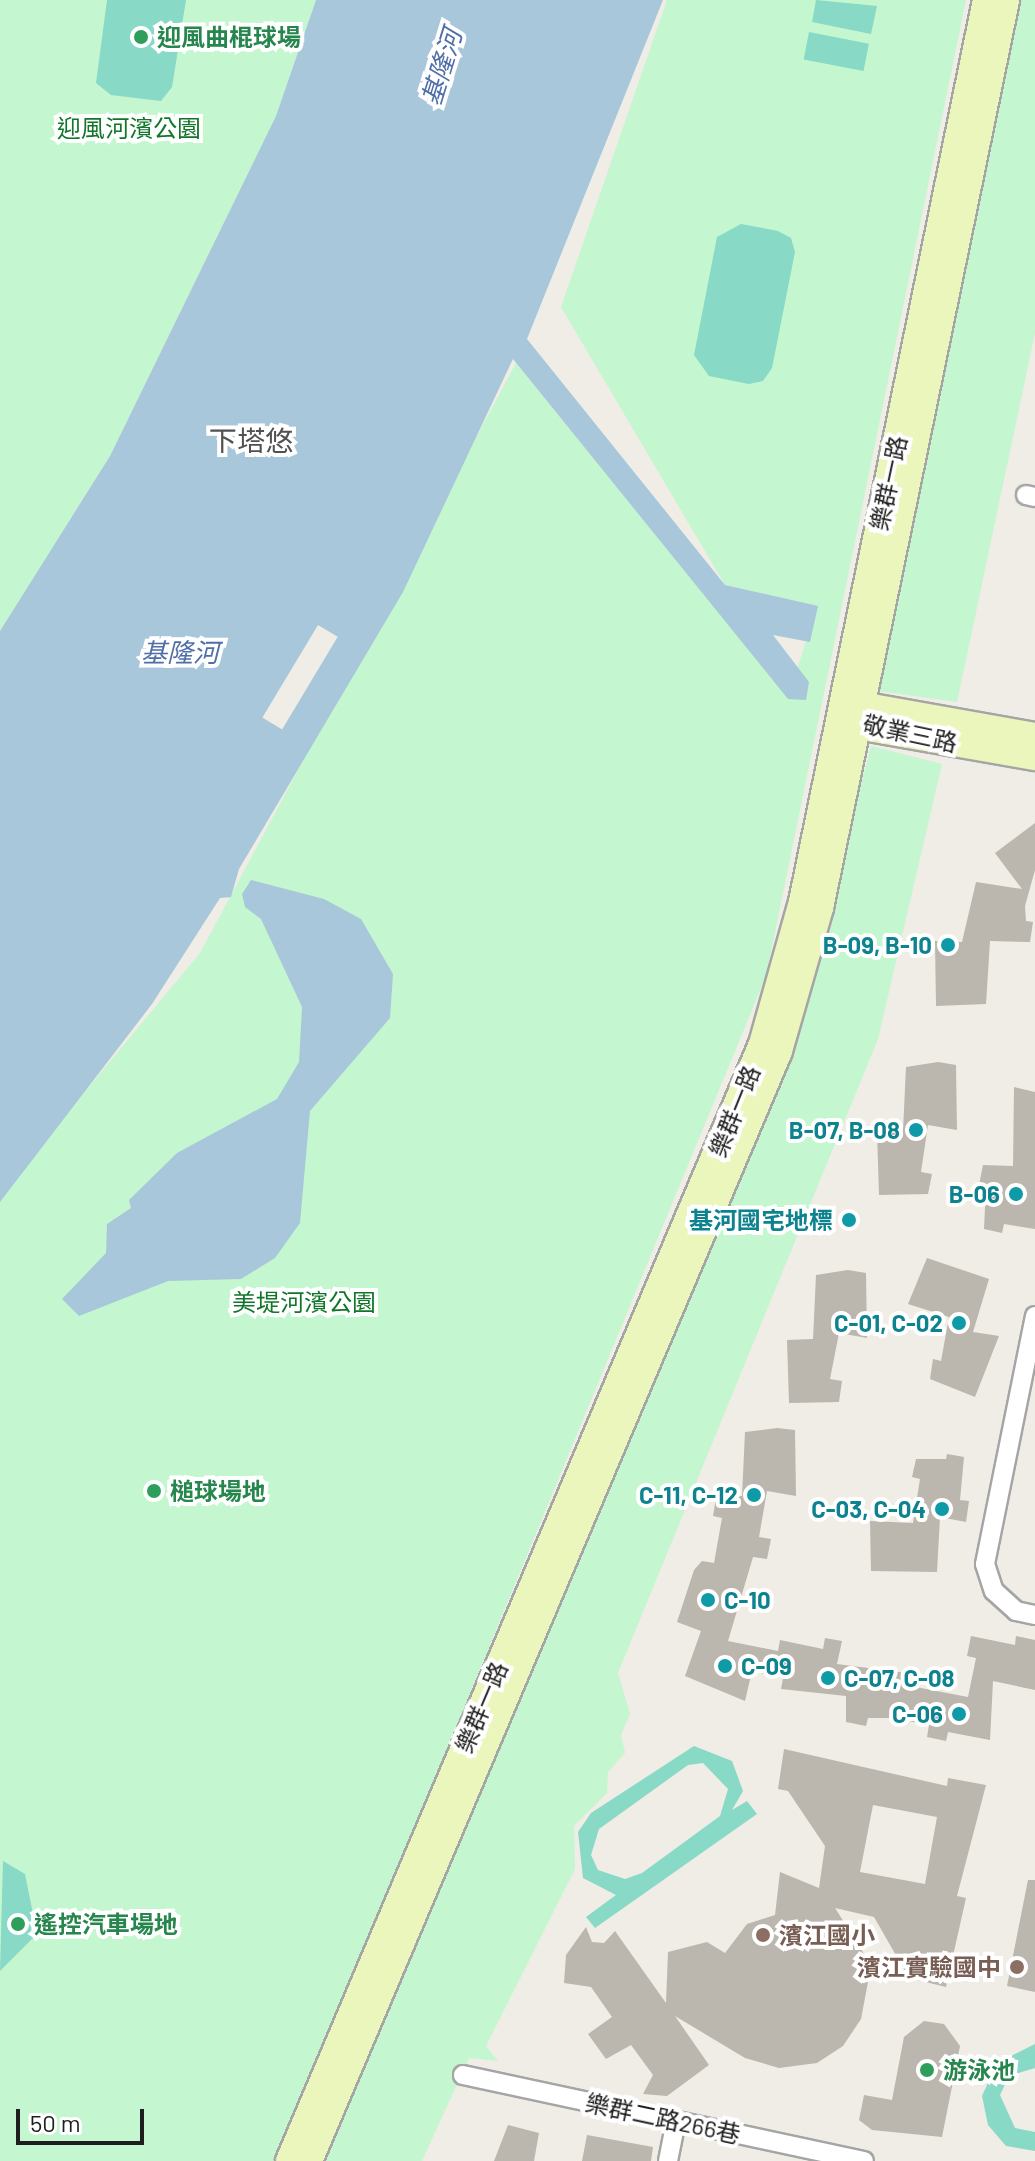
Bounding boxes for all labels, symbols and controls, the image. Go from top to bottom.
place label: 迎風曲棍球場 [157,23,301,51]
water label: 基隆河 [415,25,467,109]
marker: 迎風曲棍球場 [132,28,150,46]
park label: 迎風河濱公園 [57,114,201,142]
district label: 下塔悠 [209,423,293,457]
street label: 樂群一路 [864,433,912,533]
water label: 基隆河 [141,636,219,668]
street label: 敬業三路 [860,709,960,757]
place label: B-09, B-10 [823,931,932,959]
marker: B-09, B-10 [939,936,957,954]
street label: 樂群一路 [703,1061,765,1161]
place label: B-07, B-08 [789,1116,900,1144]
marker: B-07, B-08 [907,1121,925,1139]
place label: B-06 [949,1180,1000,1208]
marker: B-06 [1007,1185,1025,1203]
place label: 基河國宅地標 [689,1206,833,1234]
marker: 基河國宅地標 [840,1211,858,1229]
park label: 美堤河濱公園 [232,1288,376,1316]
place label: C-01, C-02 [834,1309,943,1337]
marker: C-01, C-02 [950,1314,968,1332]
place label: 槌球場地 [170,1477,266,1505]
place label: C-11, C-12 [639,1481,738,1509]
marker: 槌球場地 [145,1482,163,1500]
marker: C-11, C-12 [745,1486,763,1504]
place label: C-03, C-04 [811,1495,926,1523]
marker: C-03, C-04 [933,1500,951,1518]
place label: C-10 [724,1586,771,1614]
marker: C-10 [699,1591,717,1609]
place label: C-09 [741,1652,792,1680]
street label: 樂群一路 [449,1657,513,1757]
marker: C-09 [716,1657,734,1675]
place label: C-07, C-08 [844,1664,955,1692]
marker: C-07, C-08 [819,1669,837,1687]
place label: C-06 [892,1700,943,1728]
marker: C-06 [950,1705,968,1723]
place label: 遙控汽車場地 [34,1910,178,1938]
marker: 遙控汽車場地 [9,1915,27,1933]
place label: 濱江國小 [779,1921,875,1949]
marker: 濱江國小 [754,1926,772,1944]
place label: 濱江實驗國中 [857,1953,1001,1981]
marker: 濱江實驗國中 [1008,1958,1026,1976]
place label: 游泳池 [943,2056,1015,2084]
marker: 游泳池 [918,2061,936,2079]
street label: 樂群二路266巷 [583,2088,743,2148]
scale bar [20,2093,148,2143]
text: 50 m [30,2108,81,2137]

